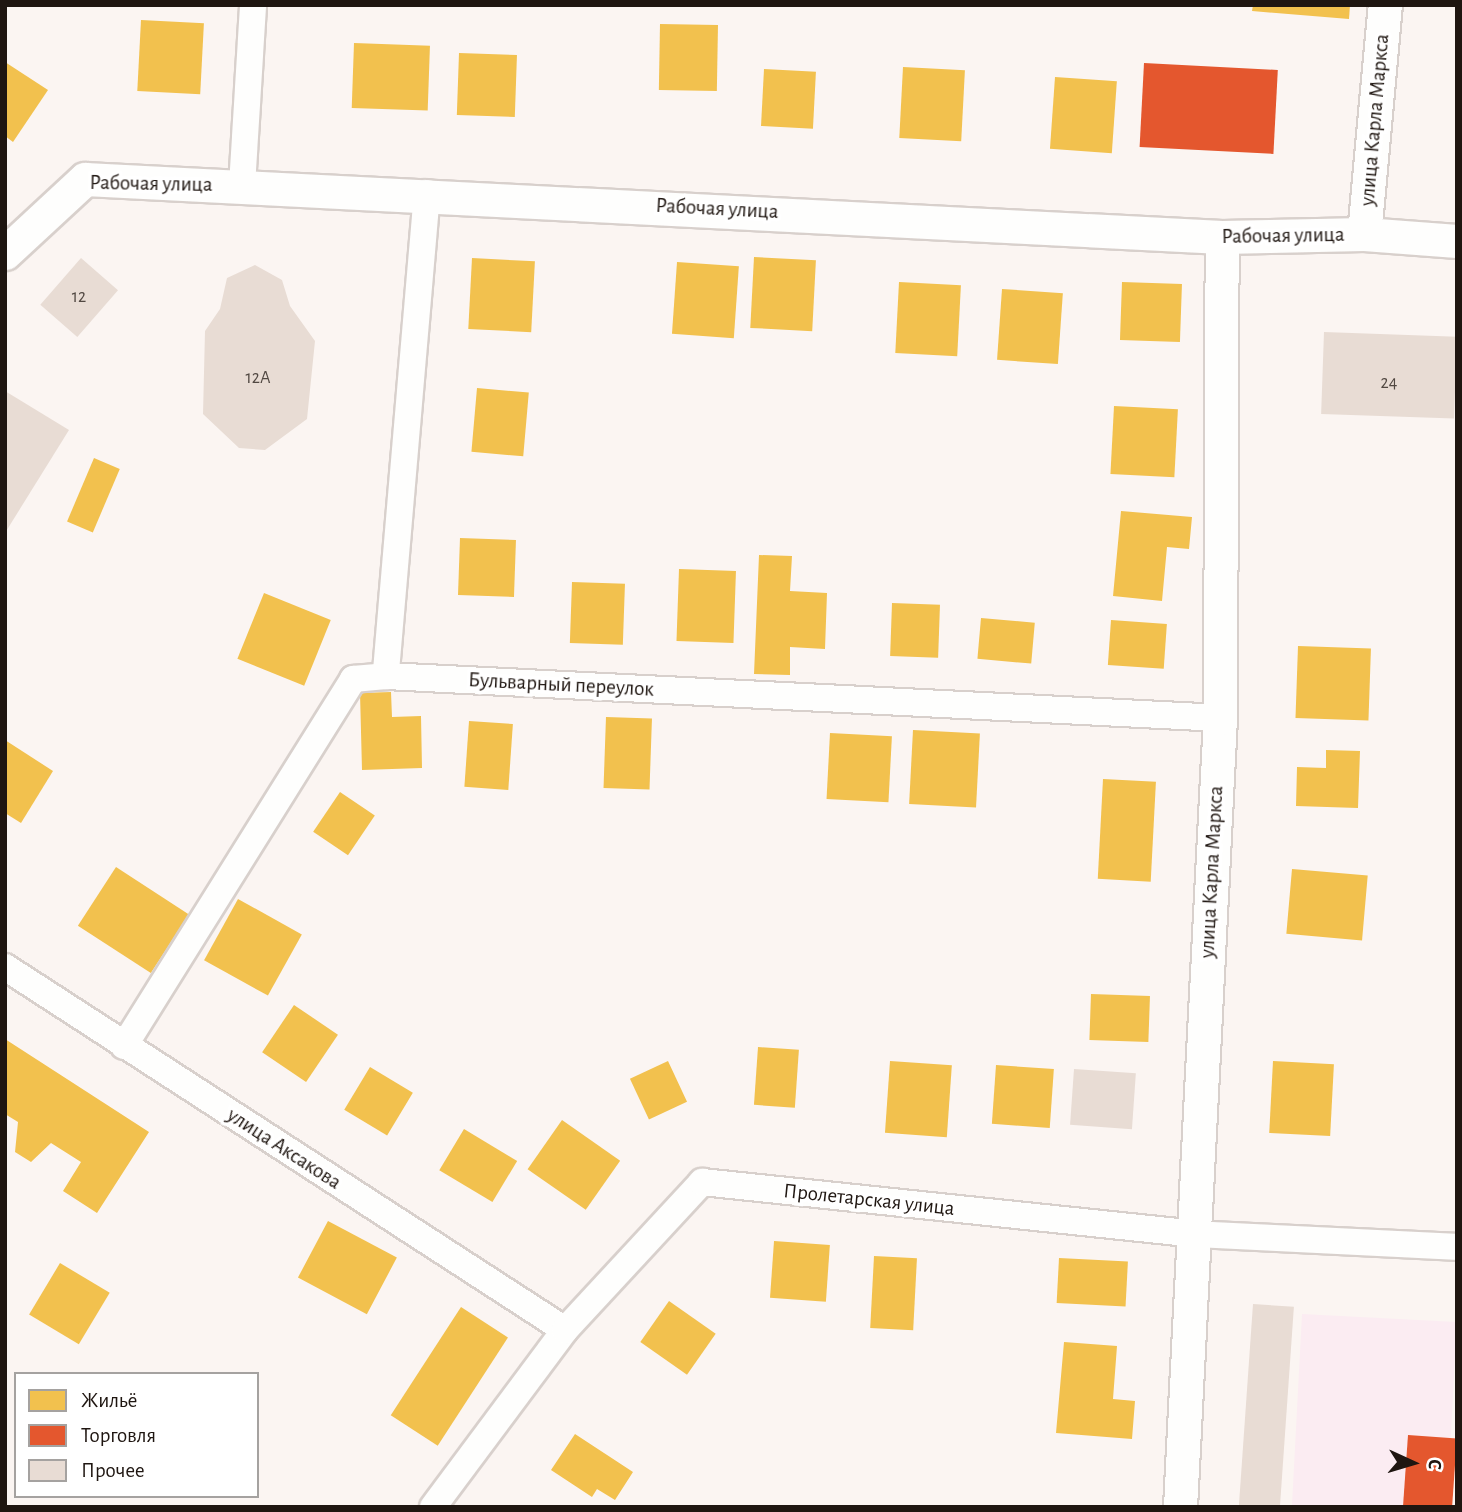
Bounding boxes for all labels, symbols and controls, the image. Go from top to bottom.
street label: улица Карла Маркса [1355,33,1395,207]
street label: Рабочая улица [89,170,213,198]
street label: Рабочая улица [655,193,779,225]
street label: Рабочая улица [1221,222,1345,250]
house number: 12 [72,286,86,308]
house number: 12А [246,367,270,389]
house number: 24 [1381,372,1397,394]
street label: Бульварный переулок [468,668,654,702]
street label: улица Карла Маркса [1195,785,1229,959]
street label: улица Аксакова [222,1103,346,1195]
street label: Пролетарская улица [782,1178,956,1222]
legend [14,1372,259,1498]
text: Жильё [81,1390,137,1411]
text: Торговля [81,1425,156,1446]
north arrow [1378,1428,1448,1498]
text: С [1425,1459,1444,1470]
text: Прочее [81,1460,145,1481]

